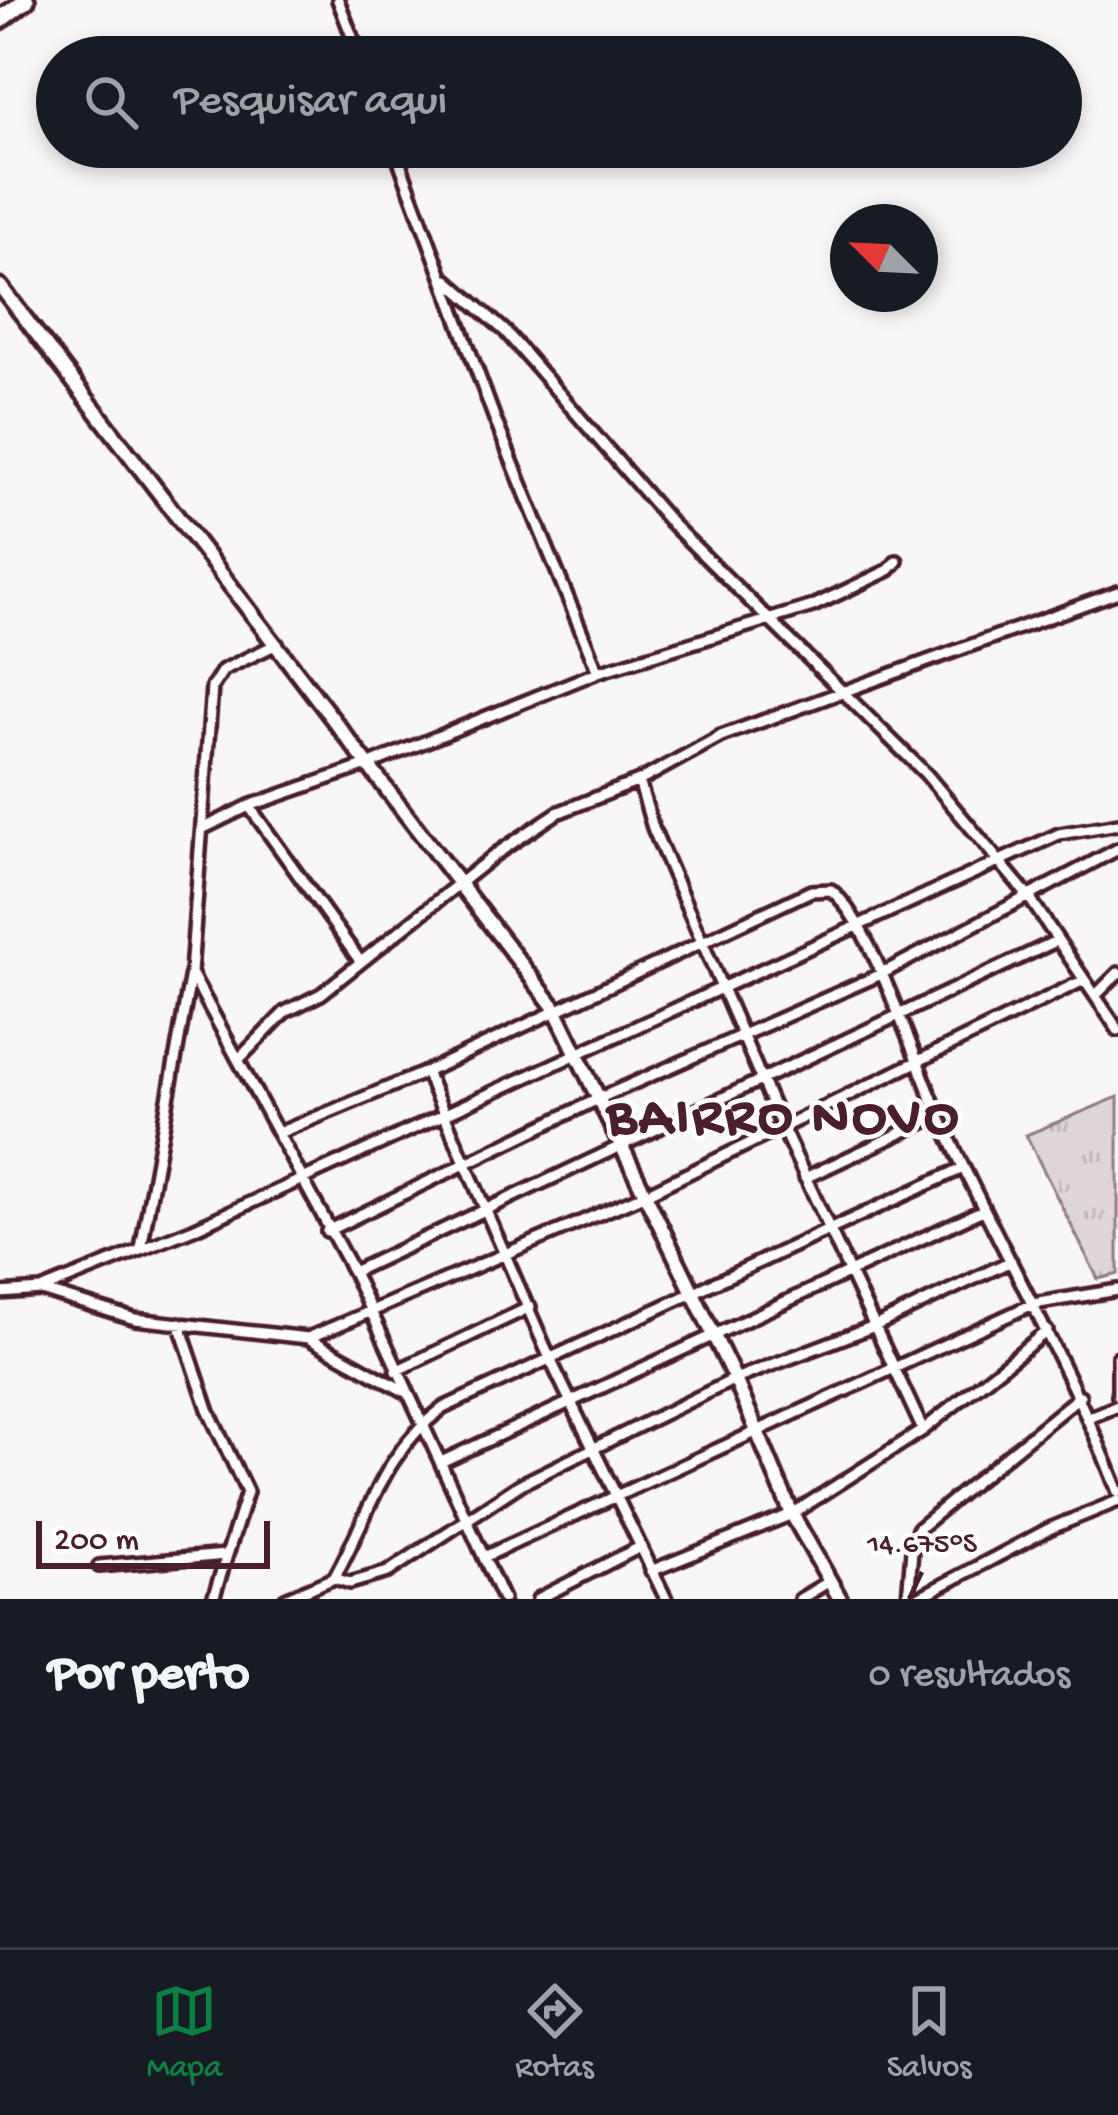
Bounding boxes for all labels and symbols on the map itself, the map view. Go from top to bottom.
north arrow [830,204,938,312]
district label: BAIRRO NOVO [605,1087,961,1154]
scale bar [36,1515,270,1568]
text: 14.675°S [866,1529,977,1564]

